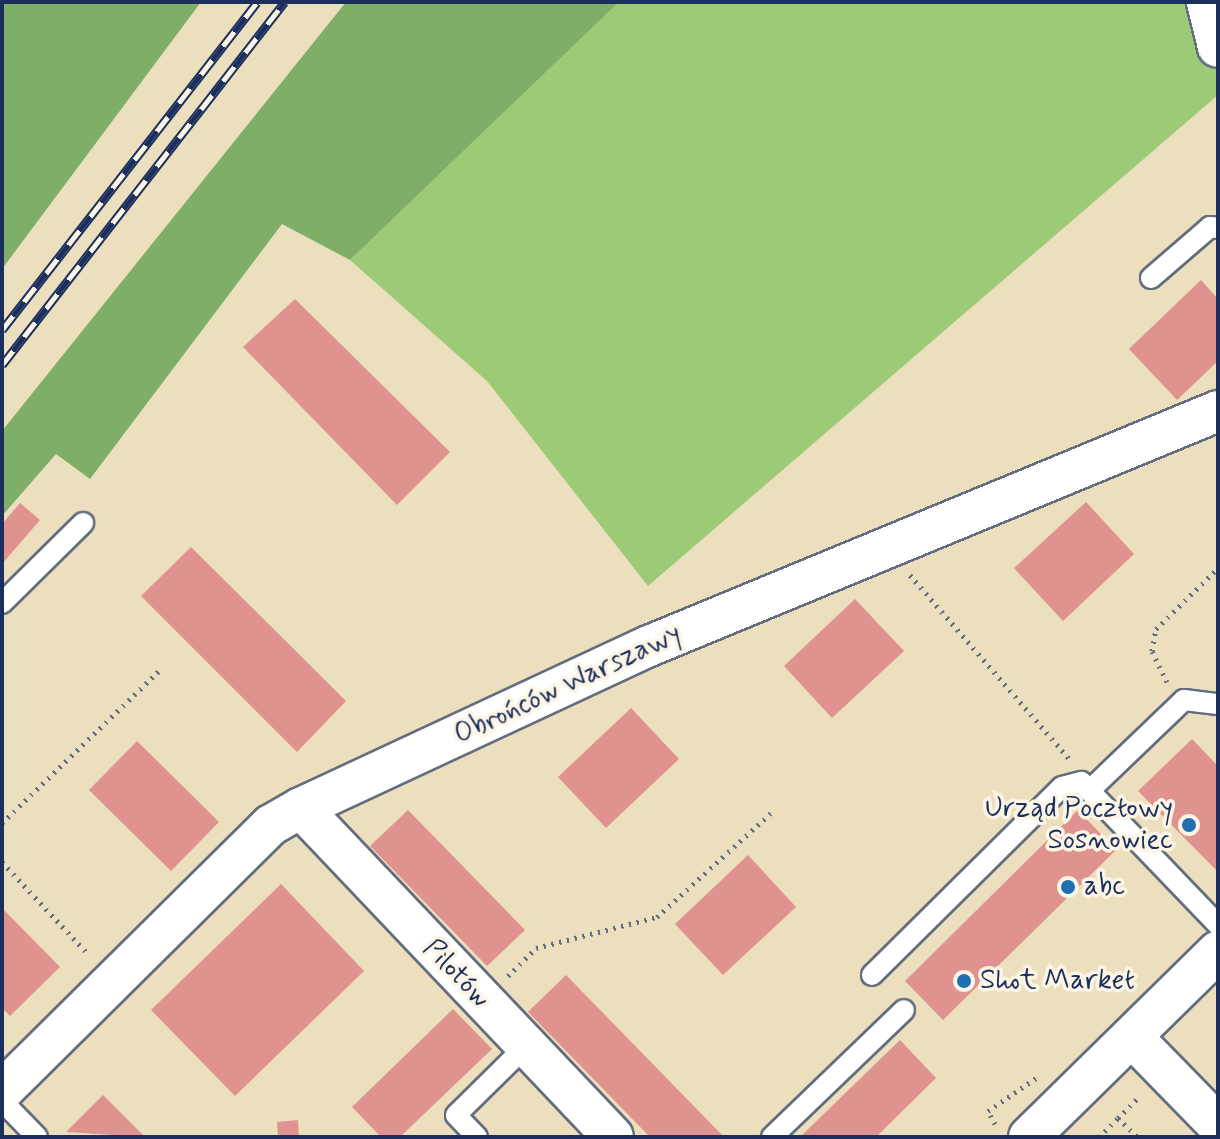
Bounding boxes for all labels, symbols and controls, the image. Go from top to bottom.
street label: Obrońców Warszawy [452,619,684,751]
place label: Urząd Pocztowy Sosnowiec [984,792,1173,858]
marker: Urząd Pocztowy Sosnowiec [1180,816,1198,834]
place label: abc [1084,870,1125,904]
marker: abc [1059,878,1077,896]
street label: Pilotów [415,933,497,1015]
place label: Shot Market [980,964,1138,998]
marker: Shot Market [955,972,973,990]

